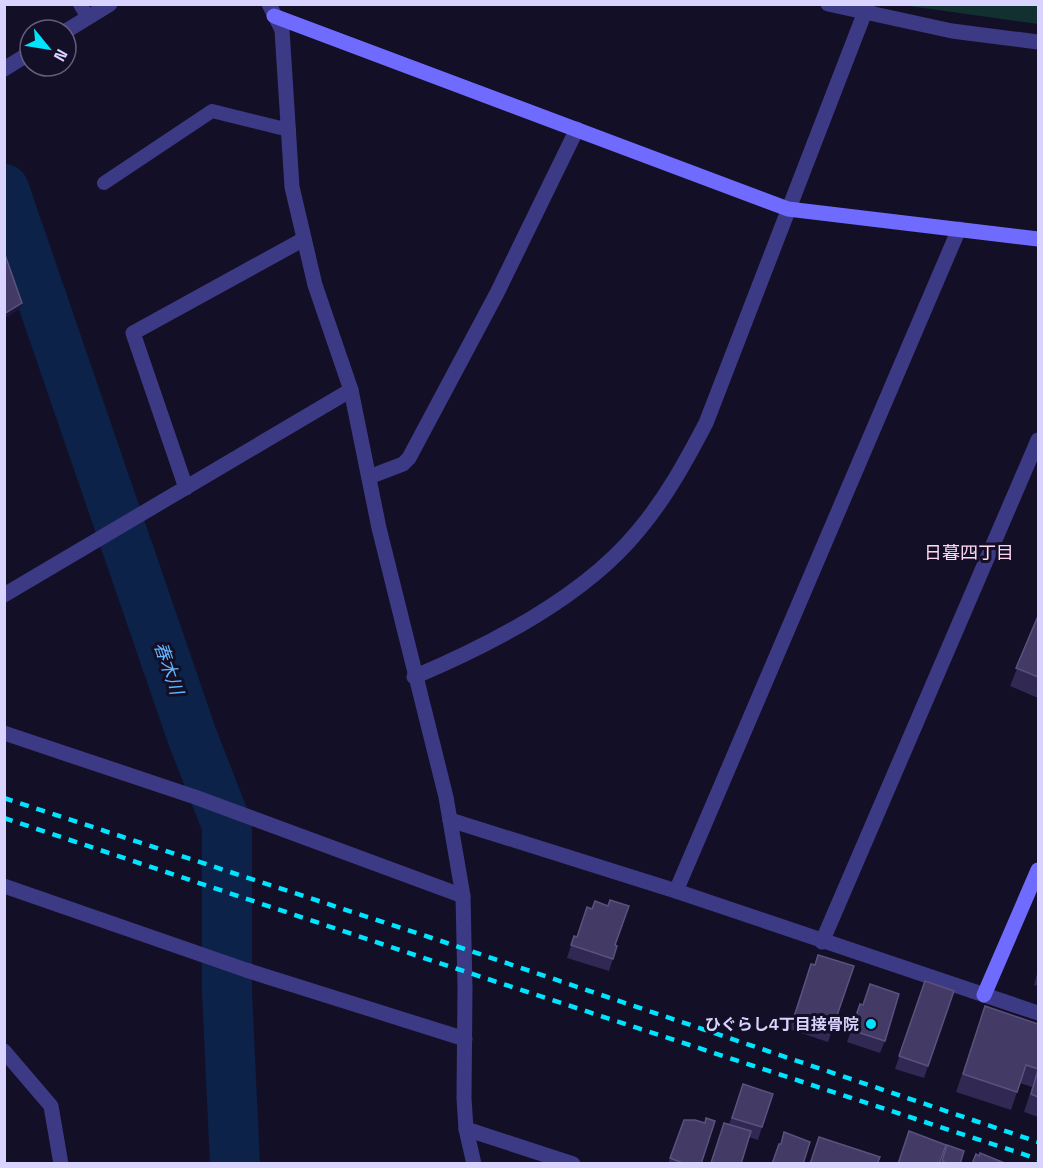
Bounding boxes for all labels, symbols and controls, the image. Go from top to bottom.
north arrow [18,18,78,78]
text: N [49,45,72,65]
district label: 日暮四丁目 [924,541,1014,564]
water label: 春木川 [149,639,189,699]
place label: ひぐらし4丁目接骨院 [705,1014,859,1035]
marker: ひぐらし4丁目接骨院 [864,1017,878,1031]

